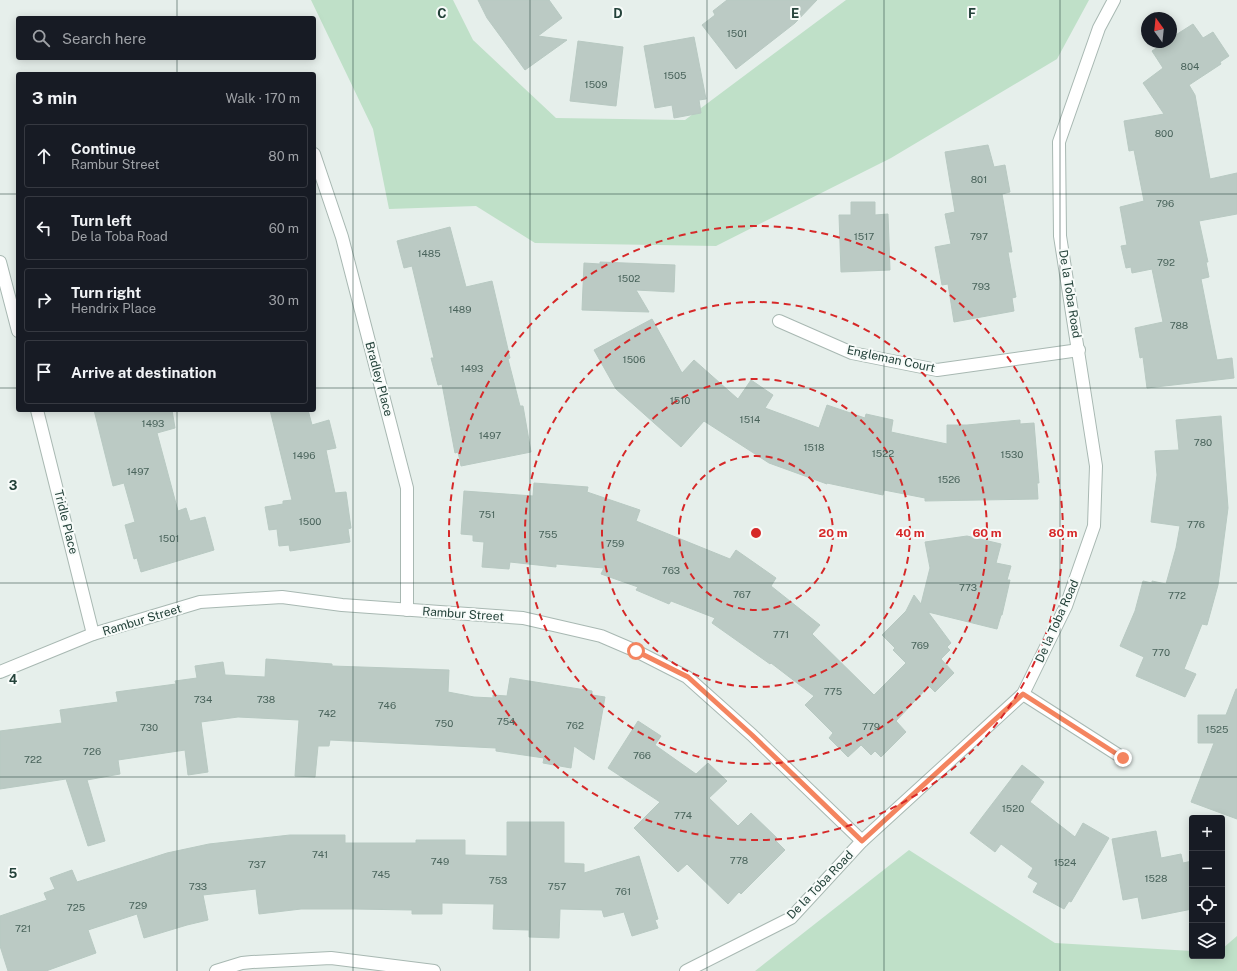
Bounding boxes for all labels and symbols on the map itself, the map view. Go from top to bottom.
text: C [437,6,447,21]
text: D [613,6,623,21]
text: E [791,6,799,21]
text: F [968,6,976,21]
north arrow [1141,12,1177,48]
house number: 1501 [727,27,747,39]
house number: 804 [1181,60,1199,72]
house number: 1505 [663,69,687,81]
house number: 1509 [585,78,607,90]
house number: 800 [1155,127,1173,139]
house number: 801 [971,173,987,185]
house number: 796 [1156,197,1174,209]
house number: 1517 [854,230,874,242]
house number: 797 [970,230,988,242]
house number: 1485 [417,247,441,259]
street label: De la Toba Road [1056,249,1084,339]
house number: 792 [1157,256,1175,268]
house number: 1502 [618,272,640,284]
house number: 793 [972,280,990,292]
house number: 1489 [448,303,472,315]
house number: 788 [1170,319,1188,331]
street label: Bradley Place [362,340,396,418]
street label: Engleman Court [846,343,937,375]
house number: 1506 [623,353,645,365]
house number: 1493 [461,362,483,374]
house number: 1510 [670,394,690,406]
house number: 1514 [740,413,760,425]
house number: 1493 [142,417,164,429]
house number: 1497 [479,429,501,441]
house number: 780 [1194,436,1212,448]
house number: 1518 [803,441,825,453]
house number: 1522 [872,447,894,459]
house number: 1530 [1001,448,1023,460]
house number: 1496 [293,449,315,461]
house number: 1497 [127,465,149,477]
house number: 1526 [938,473,960,485]
text: 3 [9,478,18,493]
street label: Tridle Place [51,488,81,556]
house number: 751 [479,508,495,520]
house number: 1500 [299,515,321,527]
house number: 776 [1187,518,1205,530]
centre of rings [749,526,763,540]
text: 20 m [819,526,848,540]
text: 40 m [895,526,925,540]
text: 60 m [972,526,1002,540]
text: 80 m [1048,526,1078,540]
house number: 755 [539,528,557,540]
house number: 1501 [159,532,179,544]
house number: 759 [606,537,624,549]
house number: 763 [662,564,680,576]
street label: De la Toba Road [1032,577,1082,665]
house number: 773 [959,581,977,593]
house number: 767 [733,588,751,600]
house number: 772 [1168,589,1186,601]
street label: Rambur Street [101,601,184,639]
street label: Rambur Street [422,604,505,624]
house number: 771 [773,628,789,640]
house number: 769 [911,639,929,651]
route start [627,642,645,660]
house number: 770 [1152,646,1170,658]
text: 4 [9,672,18,687]
house number: 775 [824,685,842,697]
house number: 734 [194,693,212,705]
house number: 738 [257,693,275,705]
house number: 746 [378,699,396,711]
house number: 742 [318,707,336,719]
house number: 754 [497,715,515,727]
house number: 750 [435,717,453,729]
house number: 762 [566,719,584,731]
house number: 779 [862,720,880,732]
house number: 730 [140,721,158,733]
house number: 1525 [1206,723,1228,735]
house number: 726 [83,745,101,757]
house number: 766 [633,749,651,761]
route end [1114,749,1132,767]
house number: 722 [24,753,42,765]
house number: 1520 [1002,802,1024,814]
house number: 774 [674,809,692,821]
house number: 741 [312,848,328,860]
street label: De la Toba Road [784,848,856,922]
house number: 778 [730,854,748,866]
house number: 749 [431,855,449,867]
house number: 1524 [1054,856,1076,868]
house number: 737 [248,858,266,870]
text: 5 [9,866,18,881]
house number: 745 [372,868,390,880]
house number: 1528 [1145,872,1167,884]
house number: 753 [489,874,507,886]
house number: 733 [189,880,207,892]
house number: 757 [548,880,566,892]
house number: 761 [615,885,631,897]
house number: 729 [129,899,147,911]
house number: 725 [67,901,85,913]
house number: 721 [15,922,31,934]

